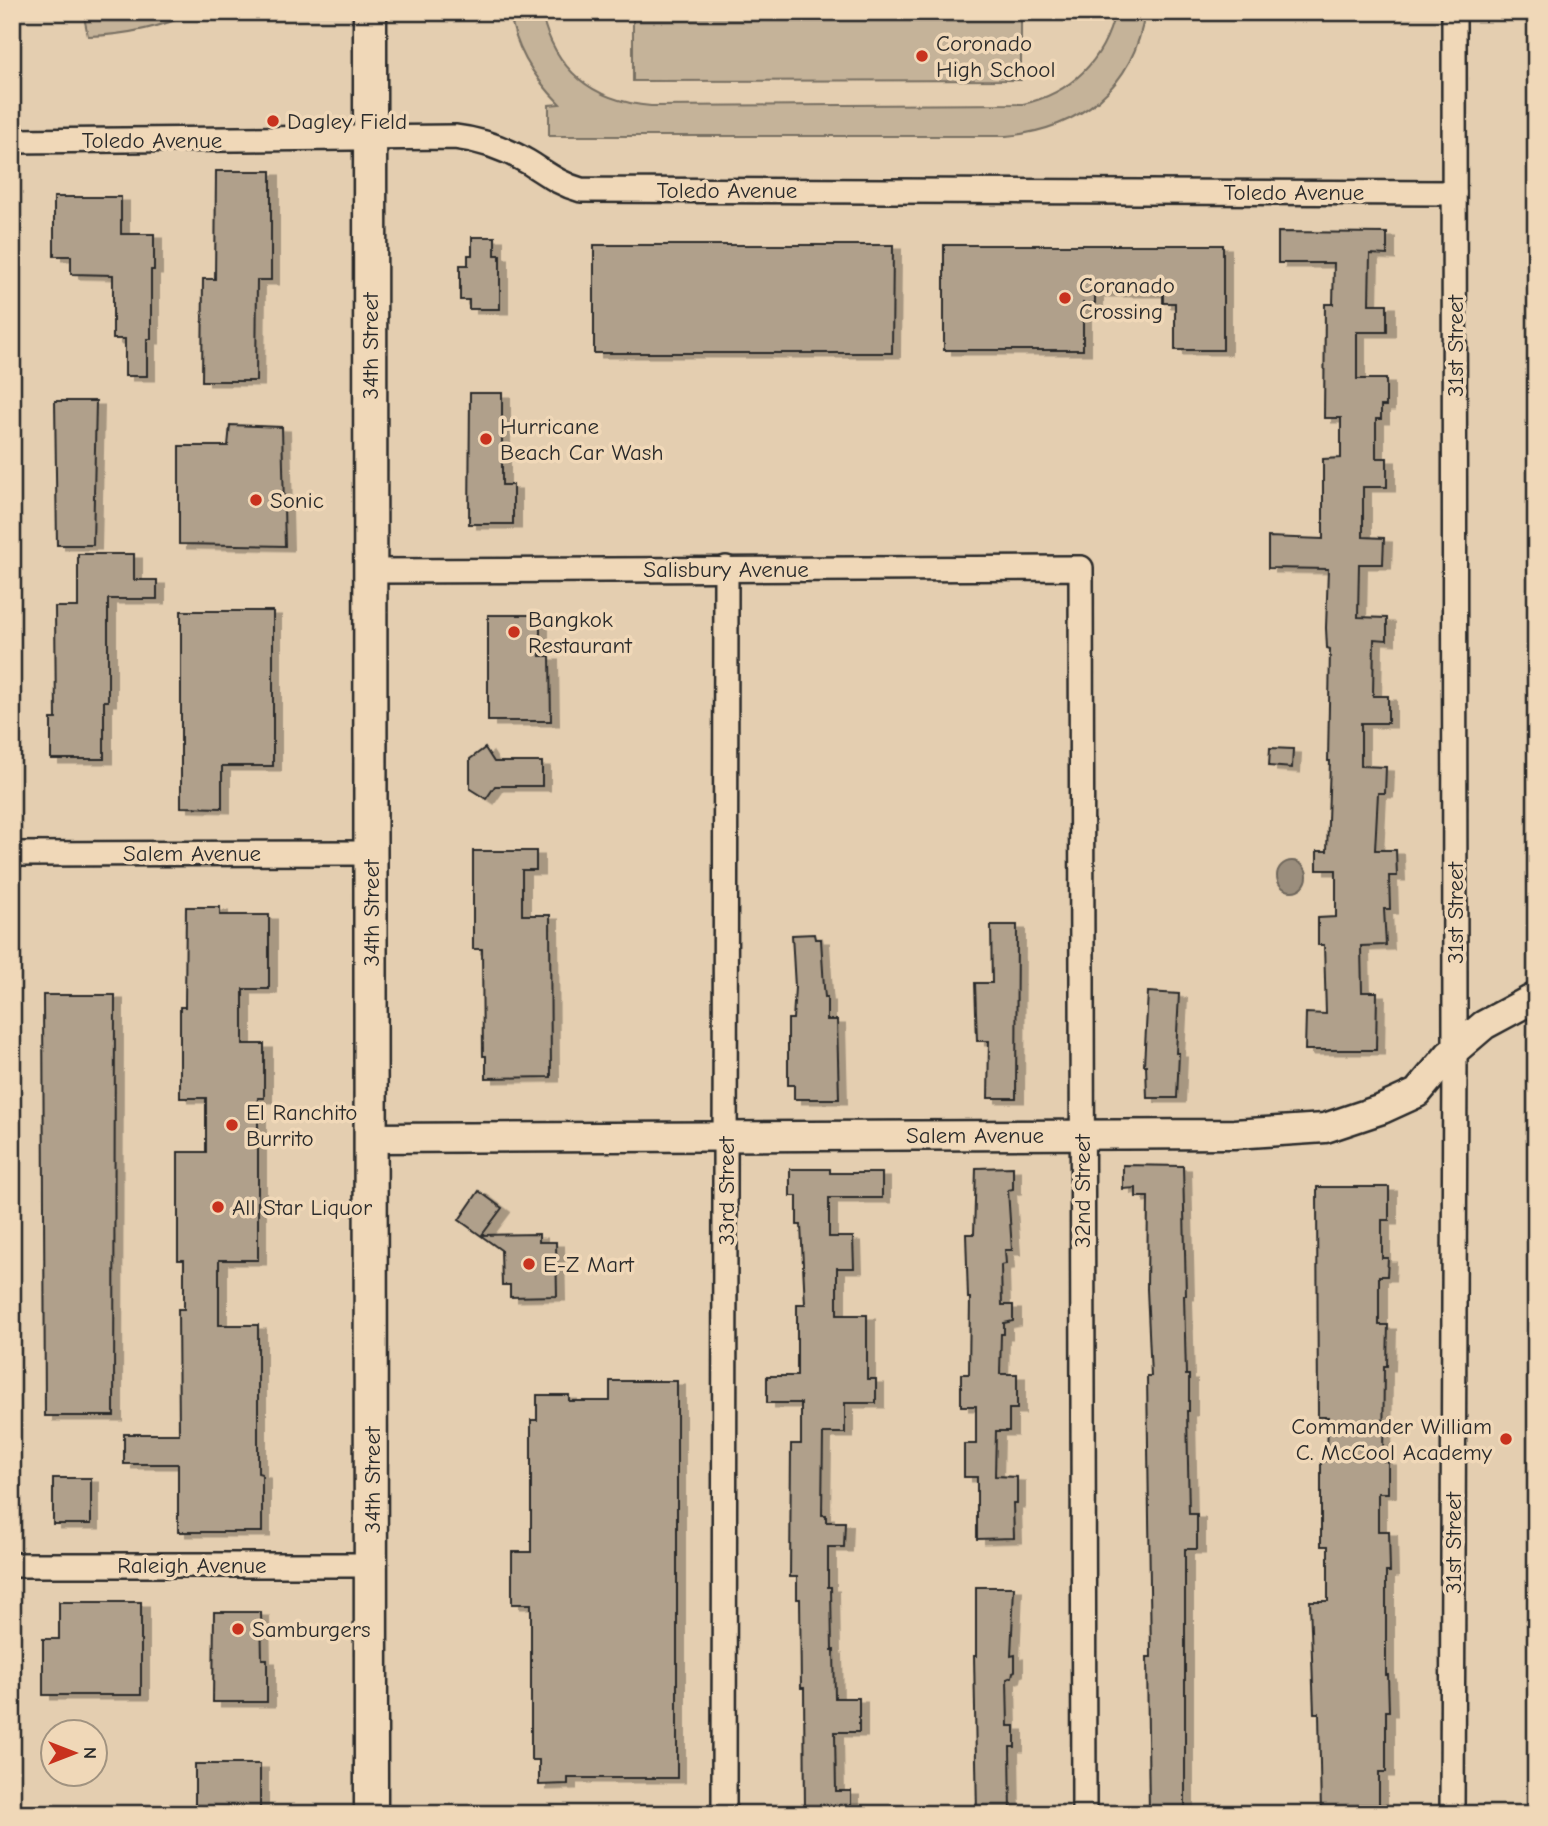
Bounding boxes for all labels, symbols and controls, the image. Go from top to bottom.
place label: Coronado High School [936,30,1056,83]
marker: Coronado High School [914,48,930,64]
place label: Dagley Field [287,108,407,135]
marker: Dagley Field [265,113,281,129]
street label: Toledo Avenue [82,127,222,154]
street label: Toledo Avenue [657,177,797,204]
street label: Toledo Avenue [1224,179,1364,206]
place label: Coranado Crossing [1079,272,1175,325]
marker: Coranado Crossing [1057,290,1073,306]
street label: 34th Street [357,291,384,399]
street label: 31st Street [1442,293,1469,397]
place label: Hurricane Beach Car Wash [500,413,664,466]
marker: Hurricane Beach Car Wash [478,431,494,447]
place label: Sonic [270,487,324,514]
marker: Sonic [248,492,264,508]
street label: Salisbury Avenue [643,556,809,583]
place label: Bangkok Restaurant [528,606,633,659]
marker: Bangkok Restaurant [506,624,522,640]
street label: Salem Avenue [123,840,261,867]
street label: 34th Street [358,858,385,966]
street label: 31st Street [1442,860,1469,964]
place label: El Ranchito Burrito [246,1099,357,1152]
marker: El Ranchito Burrito [224,1117,240,1133]
street label: Salem Avenue [906,1122,1044,1149]
street label: 32nd Street [1069,1133,1096,1248]
street label: 33rd Street [713,1135,740,1246]
place label: All Star Liquor [232,1194,373,1221]
marker: All Star Liquor [210,1199,226,1215]
place label: E-Z Mart [543,1251,635,1278]
marker: E-Z Mart [521,1256,537,1272]
place label: Commander William C. McCool Academy [1291,1413,1493,1466]
street label: 34th Street [359,1425,386,1533]
marker: Commander William C. McCool Academy [1498,1431,1514,1447]
street label: 31st Street [1440,1490,1467,1594]
street label: Raleigh Avenue [117,1552,267,1579]
place label: Samburgers [252,1616,371,1643]
marker: Samburgers [230,1621,246,1637]
north arrow [38,1717,108,1787]
text: N [79,1747,101,1759]

